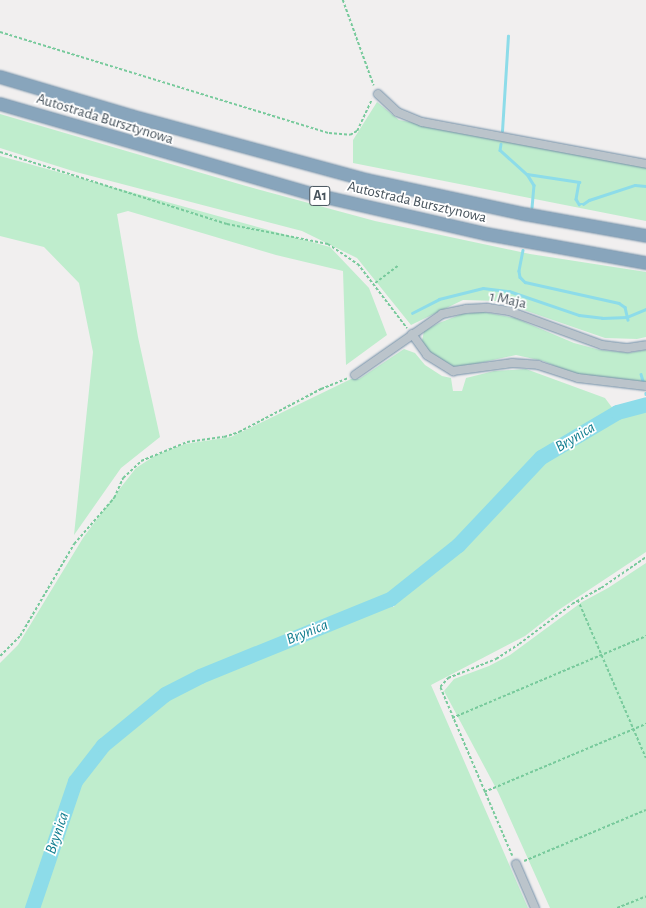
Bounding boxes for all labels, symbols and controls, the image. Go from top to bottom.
street label: Autostrada Bursztynowa [34,90,176,148]
street label: Autostrada Bursztynowa [346,177,488,227]
road number: A1 [309,184,331,208]
street label: 1 Maja [488,287,528,313]
water label: Brynica [551,418,599,456]
water label: Brynica [283,615,331,649]
water label: Brynica [41,809,73,857]

